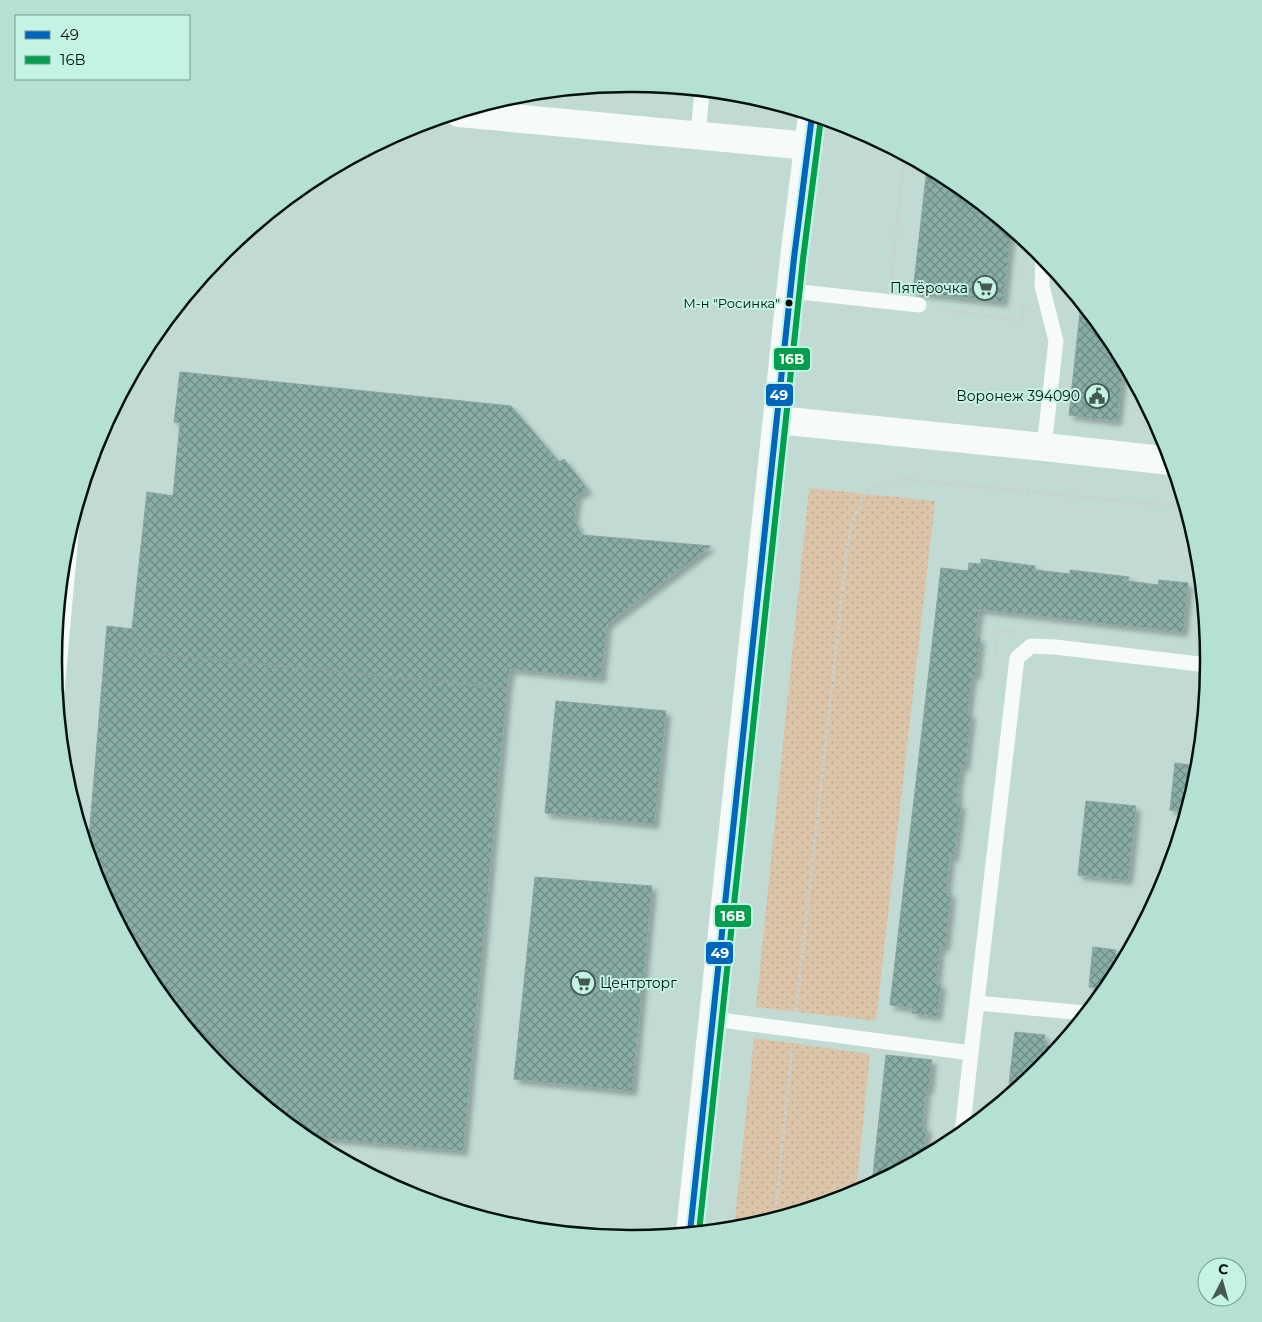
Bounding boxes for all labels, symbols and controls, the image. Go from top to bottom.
legend [15,15,190,80]
text: 49 [60,25,79,44]
text: 16В [60,50,86,69]
supermarket icon: Пятёрочка [972,275,998,301]
place label: Пятёрочка [890,279,968,297]
place label: М-н "Росинка" [683,295,780,311]
marker: М-н "Росинка" [784,298,794,308]
line badge: 16В [773,347,811,371]
text: 16В [780,350,804,368]
line badge: 49 [765,383,794,407]
public building icon: Воронеж 394090 [1084,383,1110,409]
text: 49 [770,386,788,404]
place label: Воронеж 394090 [956,387,1080,405]
line badge: 16В [714,904,752,928]
text: 16В [721,907,745,925]
line badge: 49 [705,941,734,965]
text: 49 [711,944,729,962]
supermarket icon: Центрторг [570,970,596,996]
place label: Центрторг [600,974,677,992]
north arrow [1197,1257,1247,1307]
text: С [1217,1260,1229,1279]

